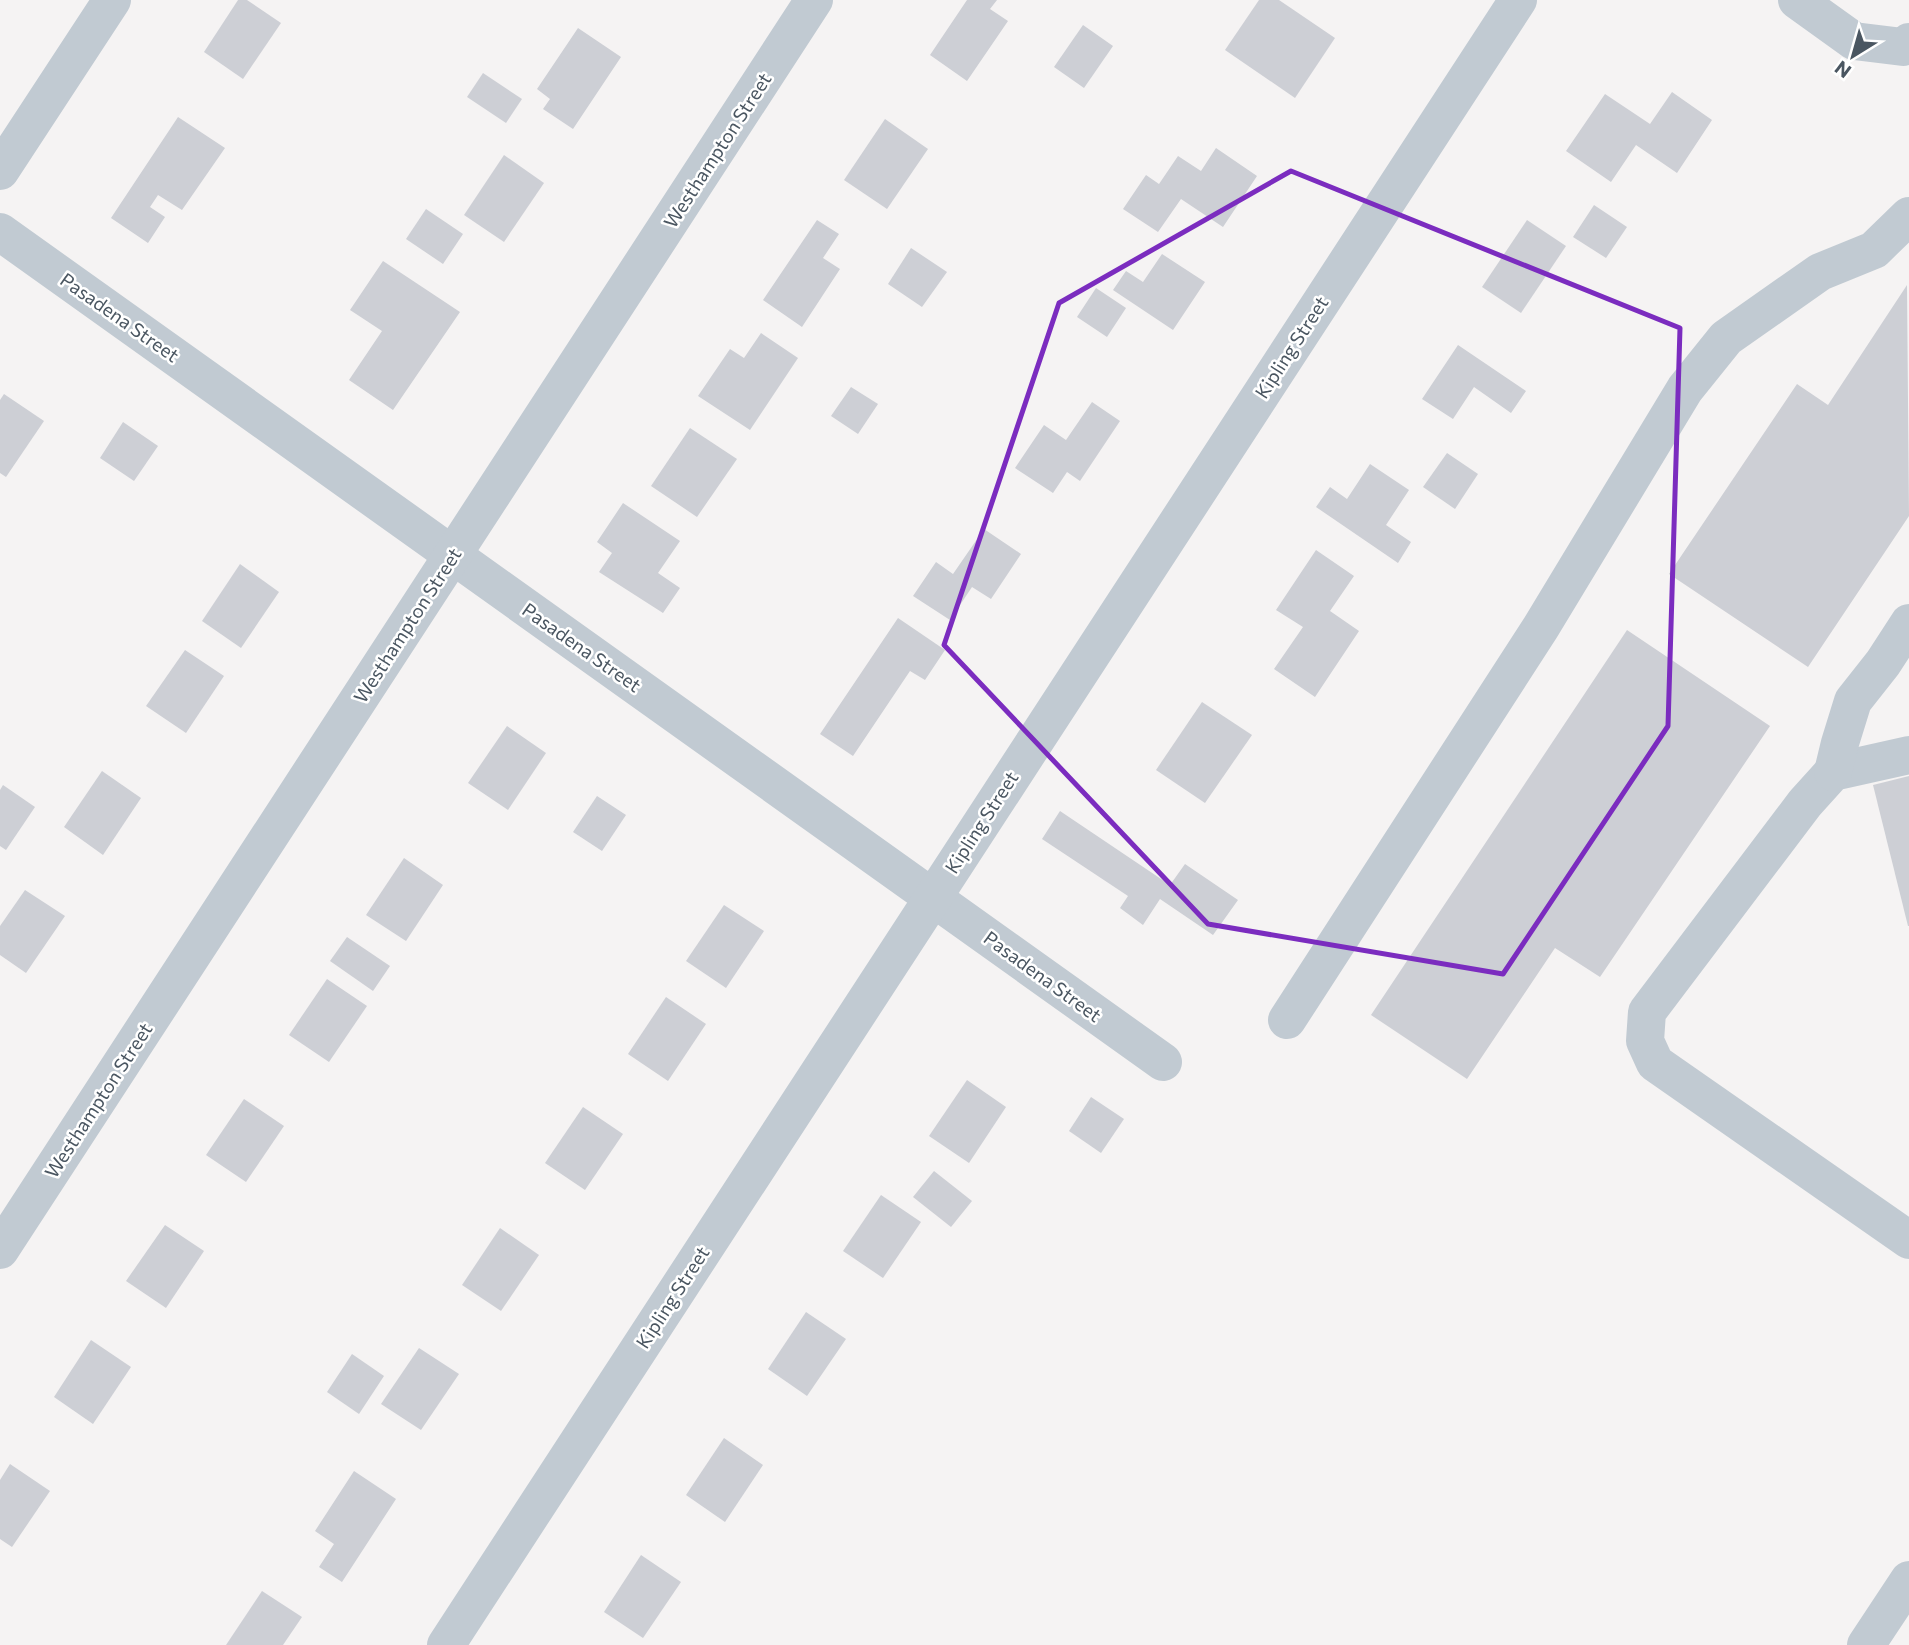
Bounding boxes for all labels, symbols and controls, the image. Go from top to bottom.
north arrow [1818,21,1888,91]
text: N [1830,56,1855,83]
street label: Westhampton Street [658,68,776,232]
street label: Pasadena Street [56,268,184,367]
street label: Kipling Street [1249,291,1333,402]
street label: Westhampton Street [348,543,466,707]
street label: Pasadena Street [518,598,646,697]
street label: Kipling Street [939,766,1023,877]
street label: Pasadena Street [980,926,1106,1026]
street label: Westhampton Street [39,1018,157,1182]
street label: Kipling Street [630,1241,714,1352]

